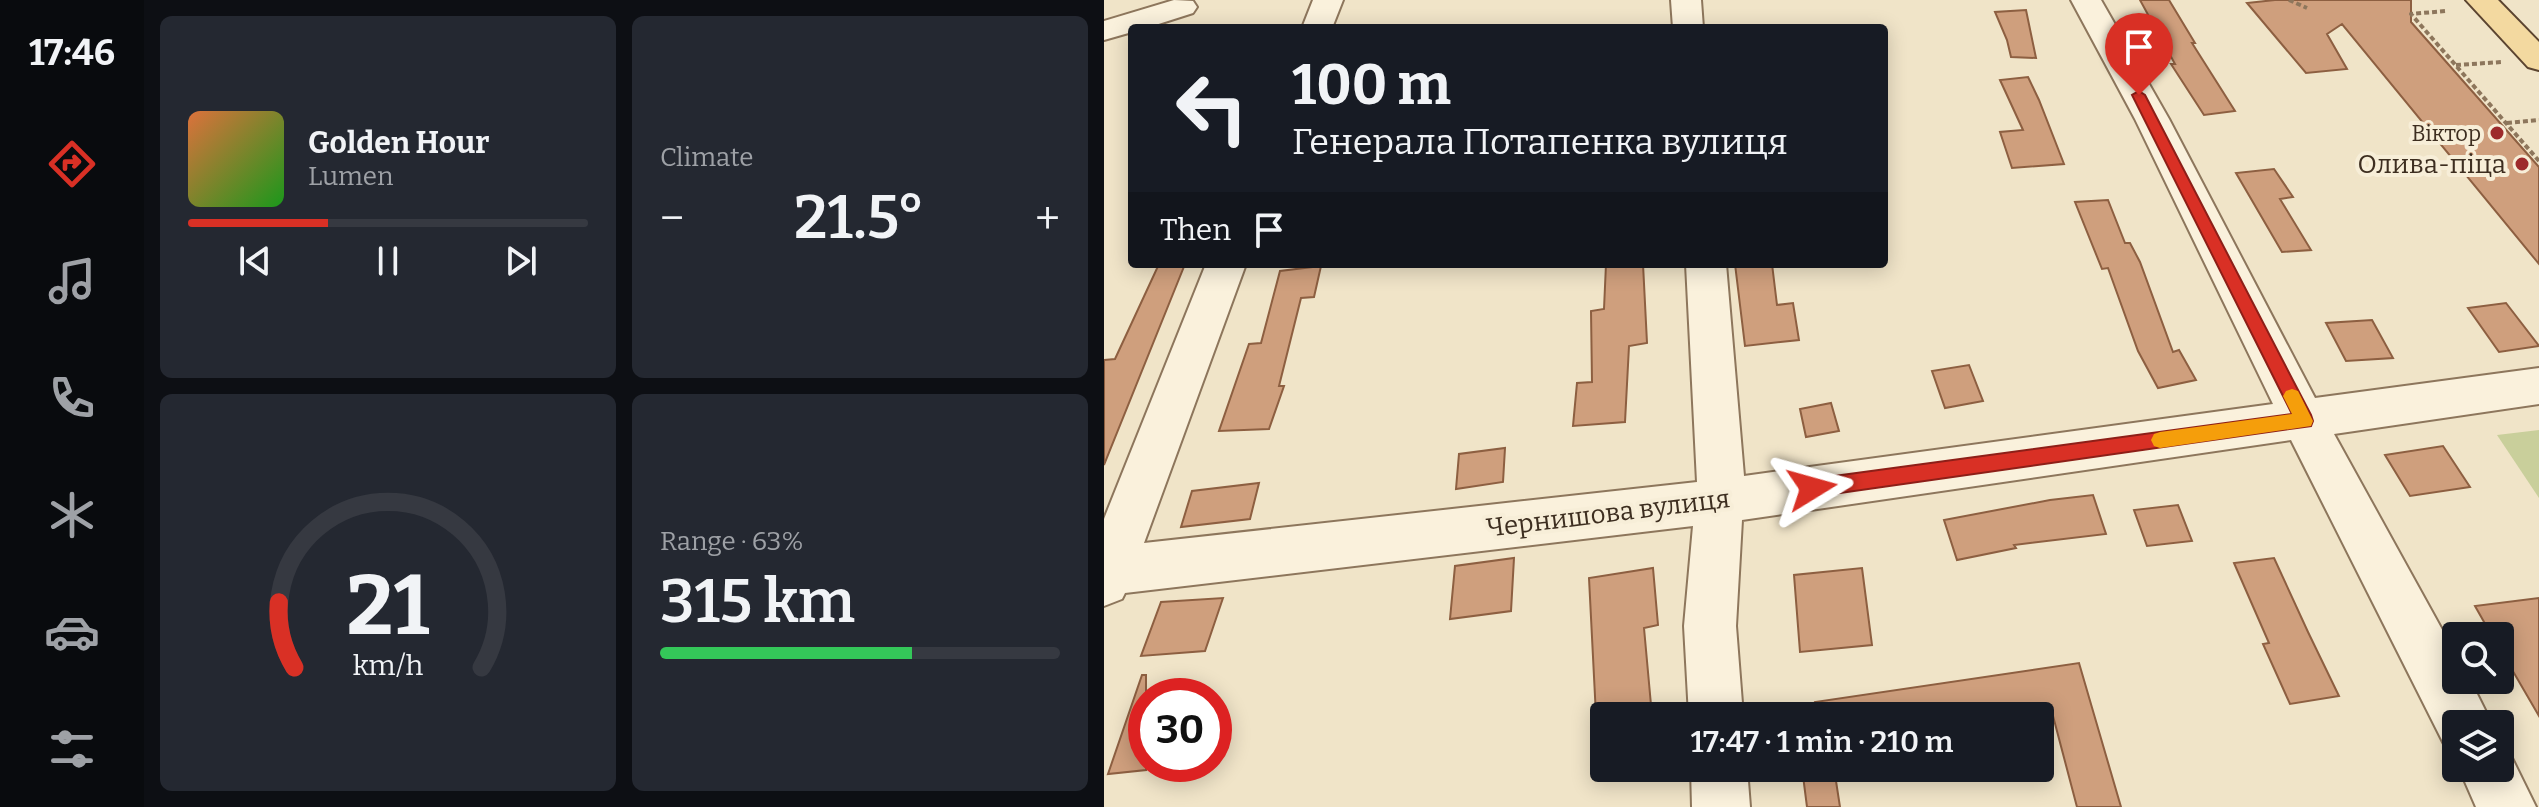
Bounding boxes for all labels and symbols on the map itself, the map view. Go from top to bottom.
pin [2105,13,2173,95]
place label: Віктор [2411,120,2481,147]
marker: Віктор [2488,124,2506,142]
place label: Олива-піца [2358,149,2506,180]
marker: Олива-піца [2513,155,2531,173]
position arrow [1770,446,1854,530]
street label: Чернишова вулиця [1485,483,1732,544]
speed limit sign: 30 [1128,678,1232,782]

